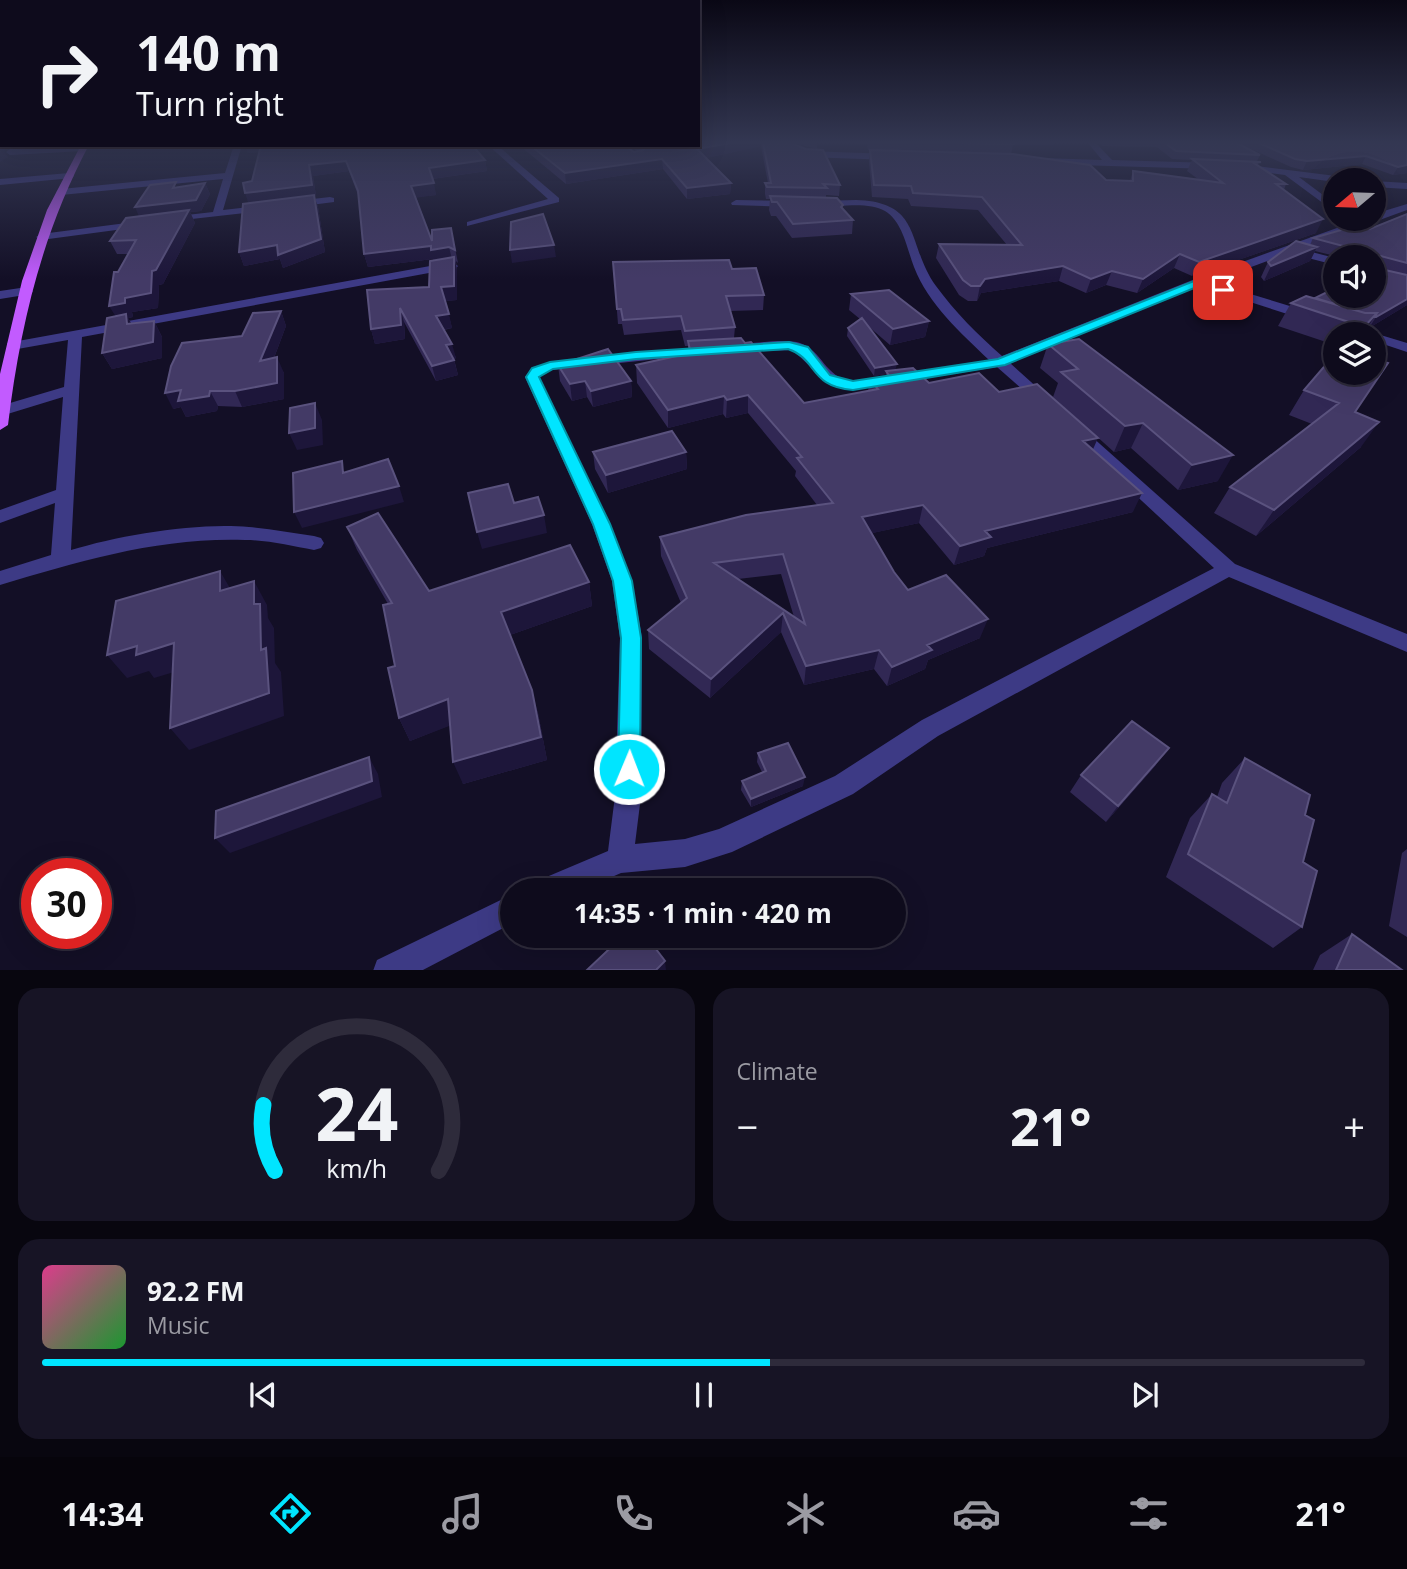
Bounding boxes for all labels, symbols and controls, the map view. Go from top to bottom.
text: 140 m [136,19,281,85]
icon: right [21,28,112,119]
text: Turn right [136,82,284,125]
north arrow [1323,168,1386,231]
map controls [1323,168,1386,385]
button: sound [1323,245,1386,308]
pin [1193,260,1253,320]
icon: arrive [1204,271,1242,309]
button: layers [1323,322,1386,385]
position arrow [592,732,666,806]
speed limit sign: 30 [21,858,112,949]
text: 14:35 · 1 min · 420 m [574,895,832,931]
text: Climate [737,1055,818,1087]
text: 24 [315,1063,398,1162]
text: 21° [1010,1090,1092,1161]
text: − [737,1100,758,1152]
text: + [1343,1100,1365,1152]
text: km/h [326,1150,387,1184]
text: 92.2 FM [147,1273,245,1309]
text: Music [147,1309,210,1341]
icon: previous [244,1376,282,1414]
icon: pause [685,1376,723,1414]
icon: next [1126,1376,1164,1414]
icon: directions [266,1489,315,1538]
icon: music [438,1489,487,1538]
icon: phone [609,1489,658,1538]
icon: climate [781,1489,830,1538]
icon: car [952,1489,1001,1538]
icon: filters [1124,1489,1173,1538]
text: 14:34 [61,1492,144,1535]
text: 21° [1295,1492,1346,1535]

